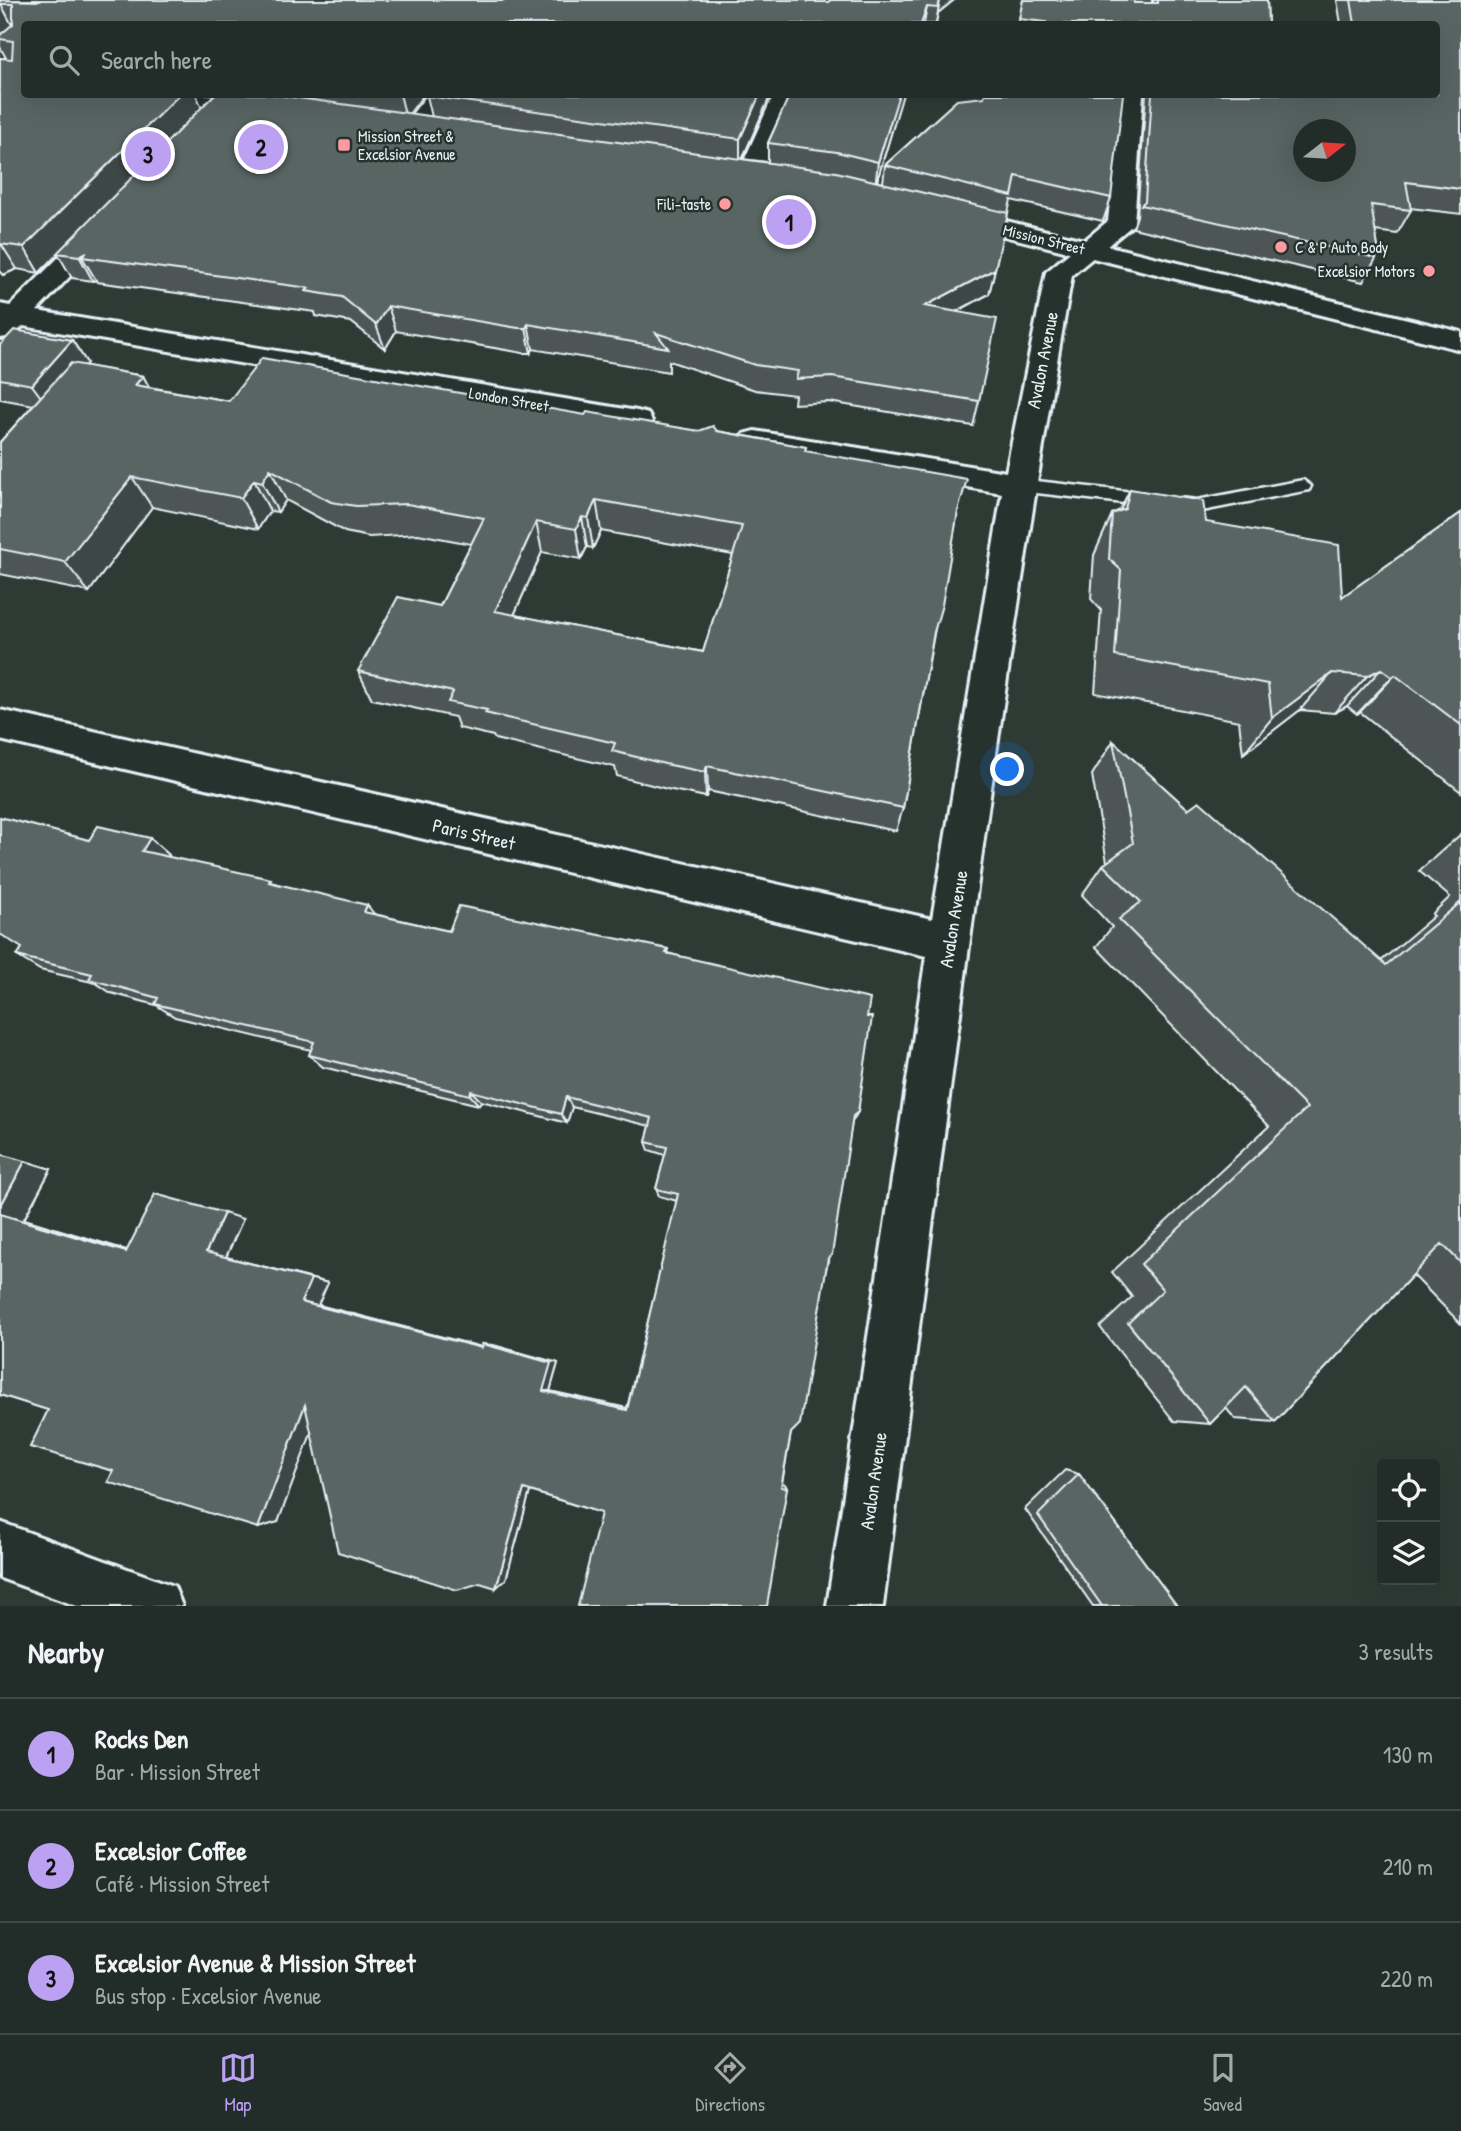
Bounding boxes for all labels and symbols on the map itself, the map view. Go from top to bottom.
north arrow [1293,119,1356,182]
pin: 2 [238,121,284,173]
place label: Mission Street & Excelsior Avenue [358,125,456,165]
pin: 3 [125,128,171,180]
marker: Mission Street & Excelsior Avenue [336,137,352,153]
place label: Fili-taste [656,193,712,215]
marker: Fili-taste [717,196,733,212]
pin: 1 [766,196,812,248]
street label: Mission Street [1001,218,1088,260]
place label: C & P Auto Body [1295,236,1389,258]
marker: C & P Auto Body [1273,239,1289,255]
place label: Excelsior Motors [1318,260,1415,282]
marker: Excelsior Motors [1421,263,1437,279]
street label: Avalon Avenue [1020,309,1064,411]
street label: London Street [467,381,551,417]
your location [990,752,1024,786]
street label: Paris Street [430,812,518,856]
street label: Avalon Avenue [932,868,974,970]
street label: Avalon Avenue [853,1430,893,1531]

